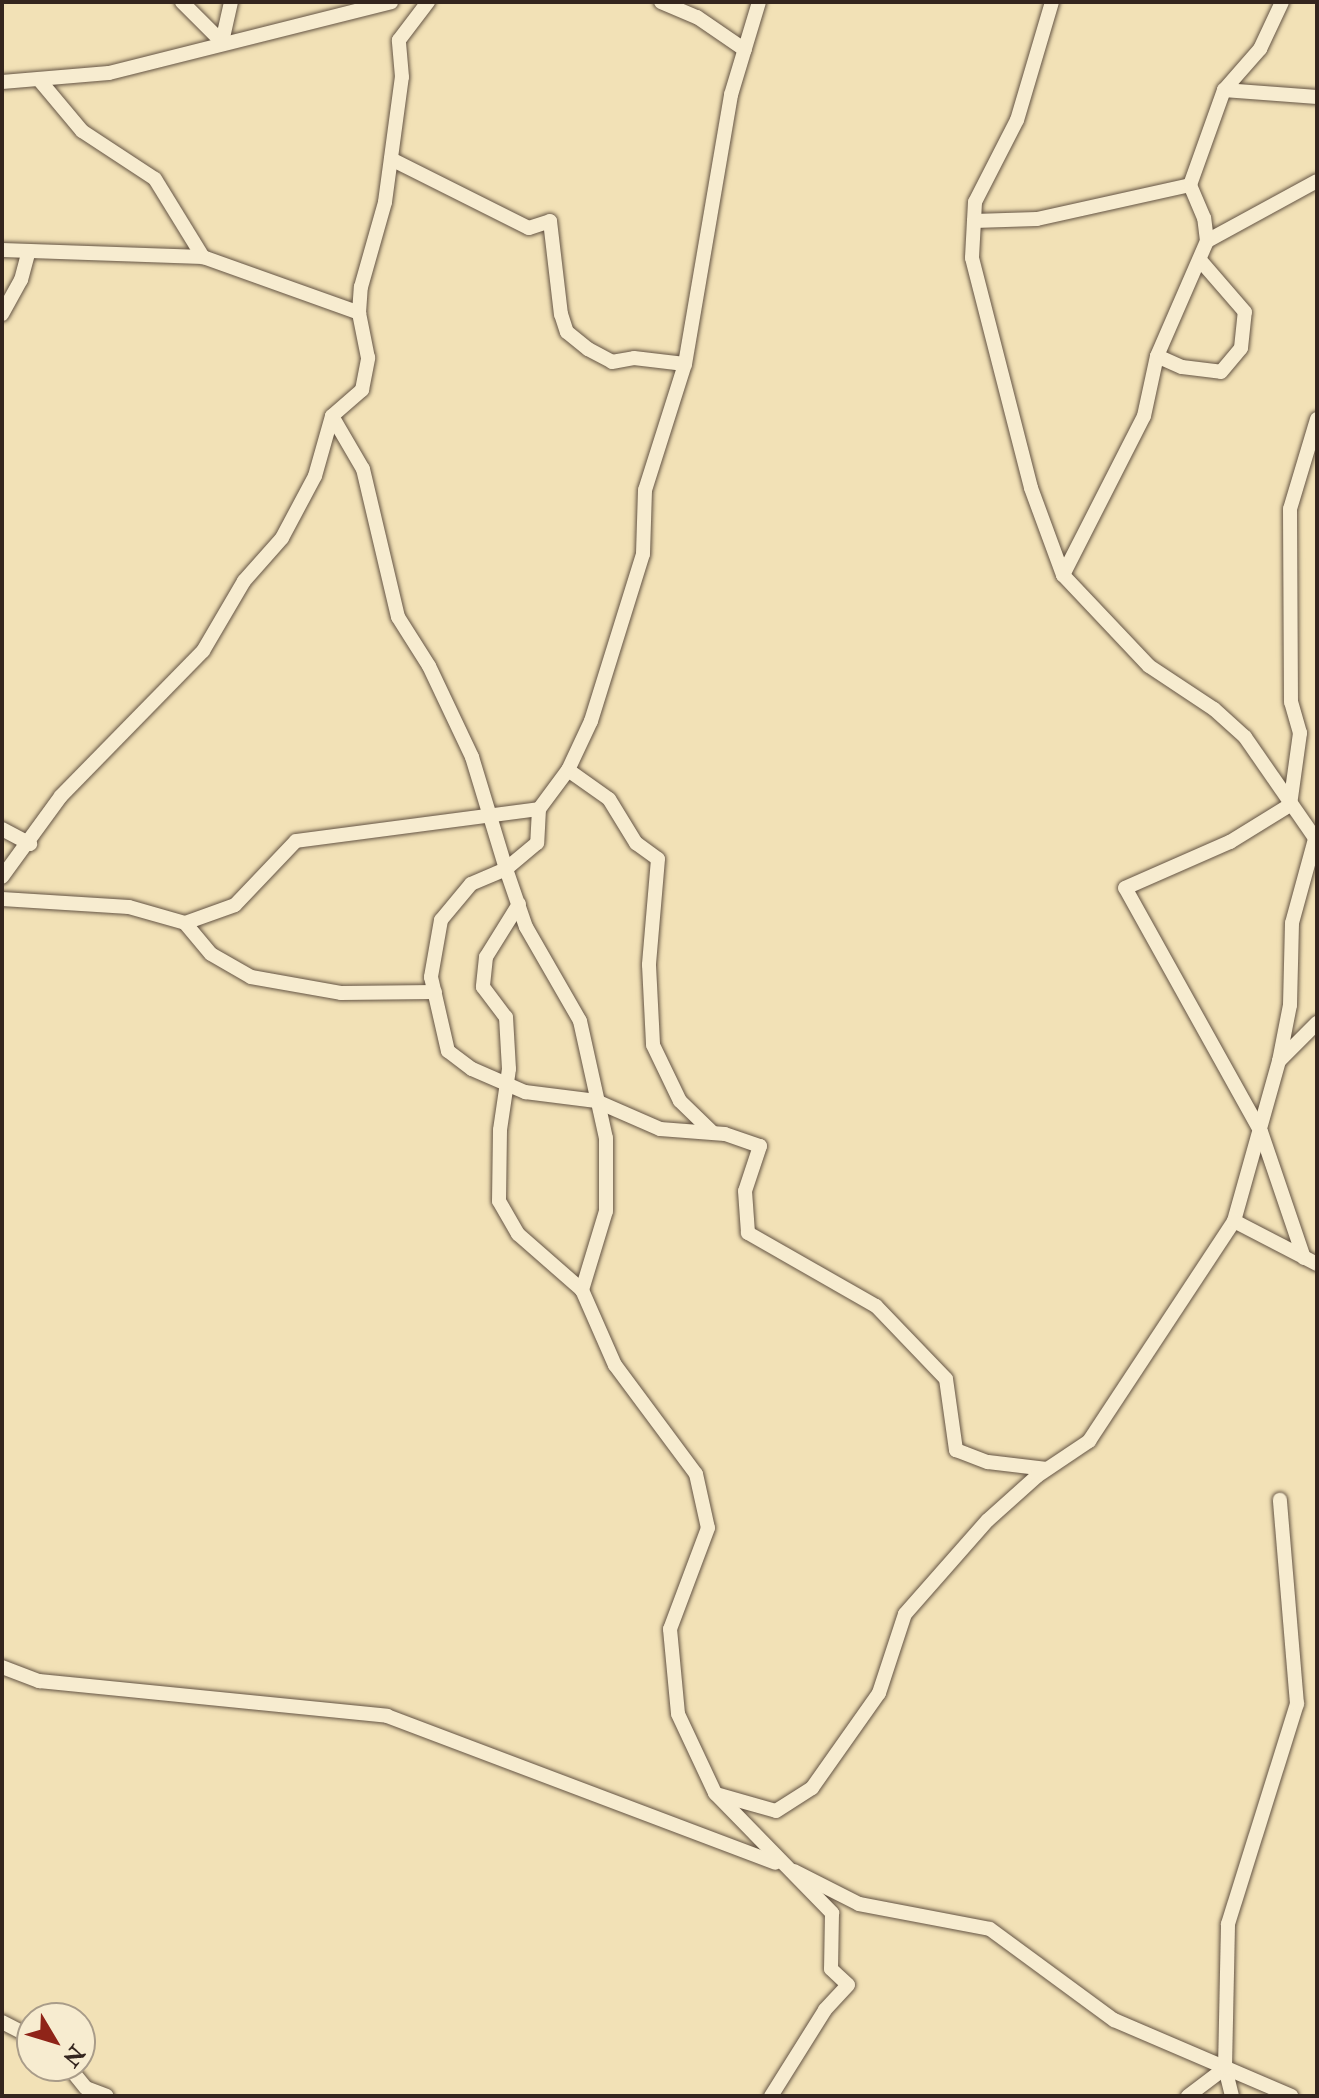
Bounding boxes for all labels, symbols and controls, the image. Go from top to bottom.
north arrow [16,2002,96,2082]
text: N [56,2039,90,2072]

